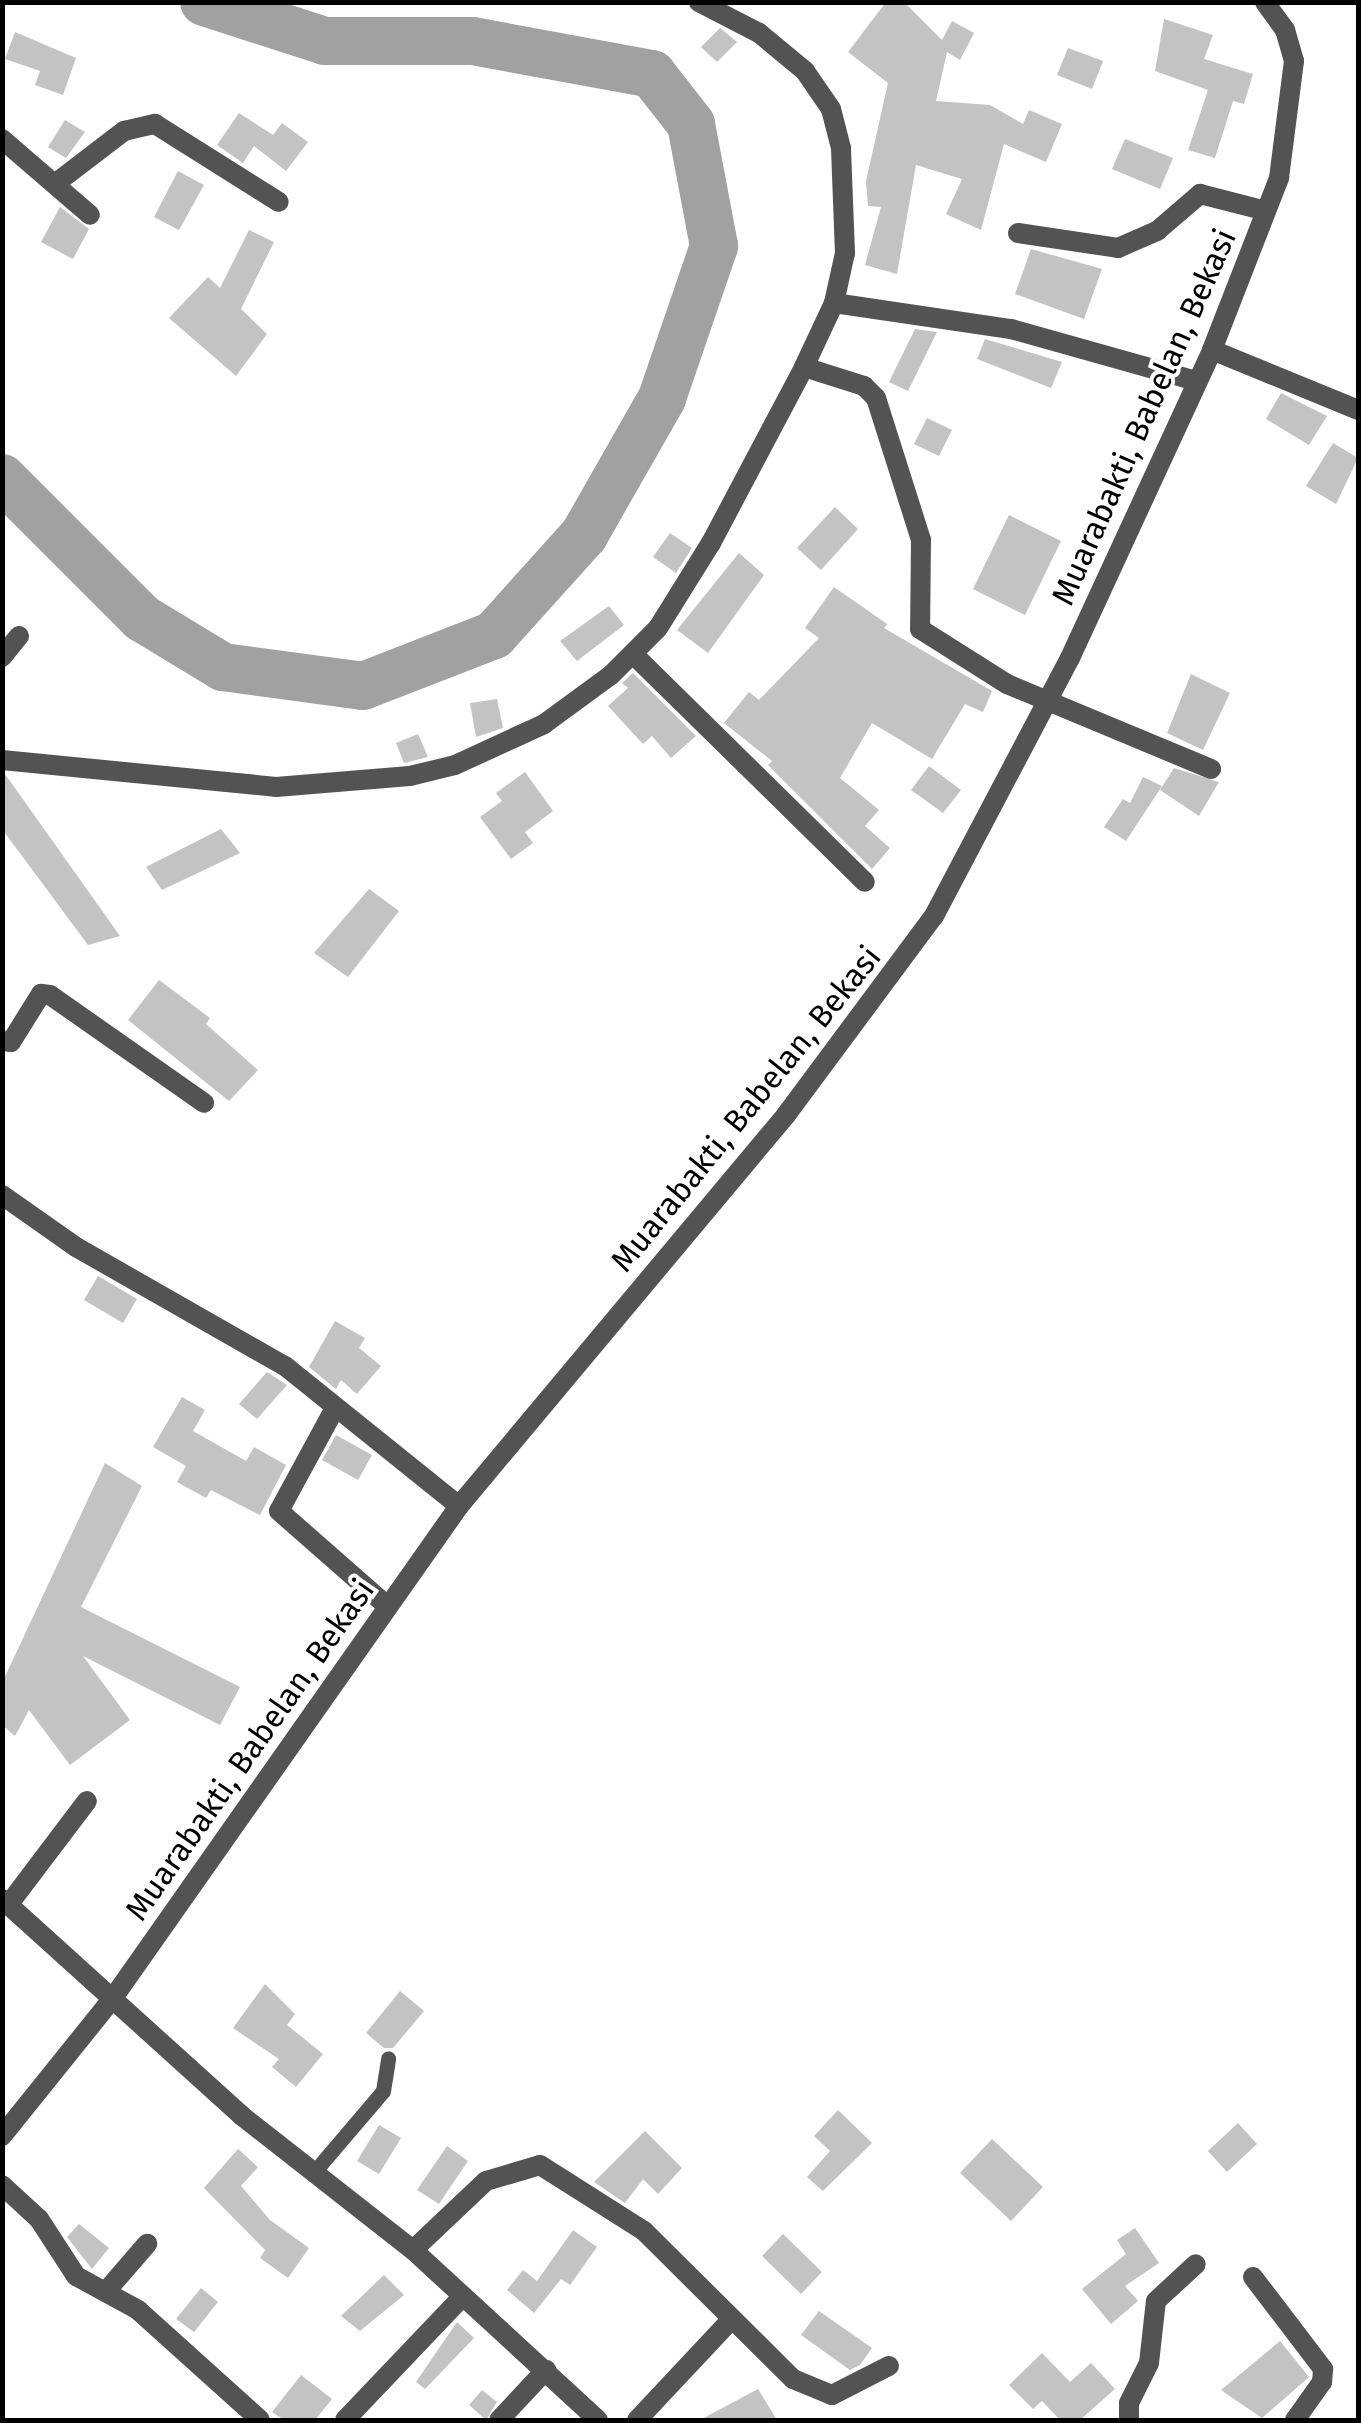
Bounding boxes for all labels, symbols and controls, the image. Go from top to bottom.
street label: Muarabakti, Babelan, Bekasi [1044,223,1244,611]
street label: Muarabakti, Babelan, Bekasi [603,939,889,1279]
street label: Muarabakti, Babelan, Bekasi [117,1572,383,1928]

